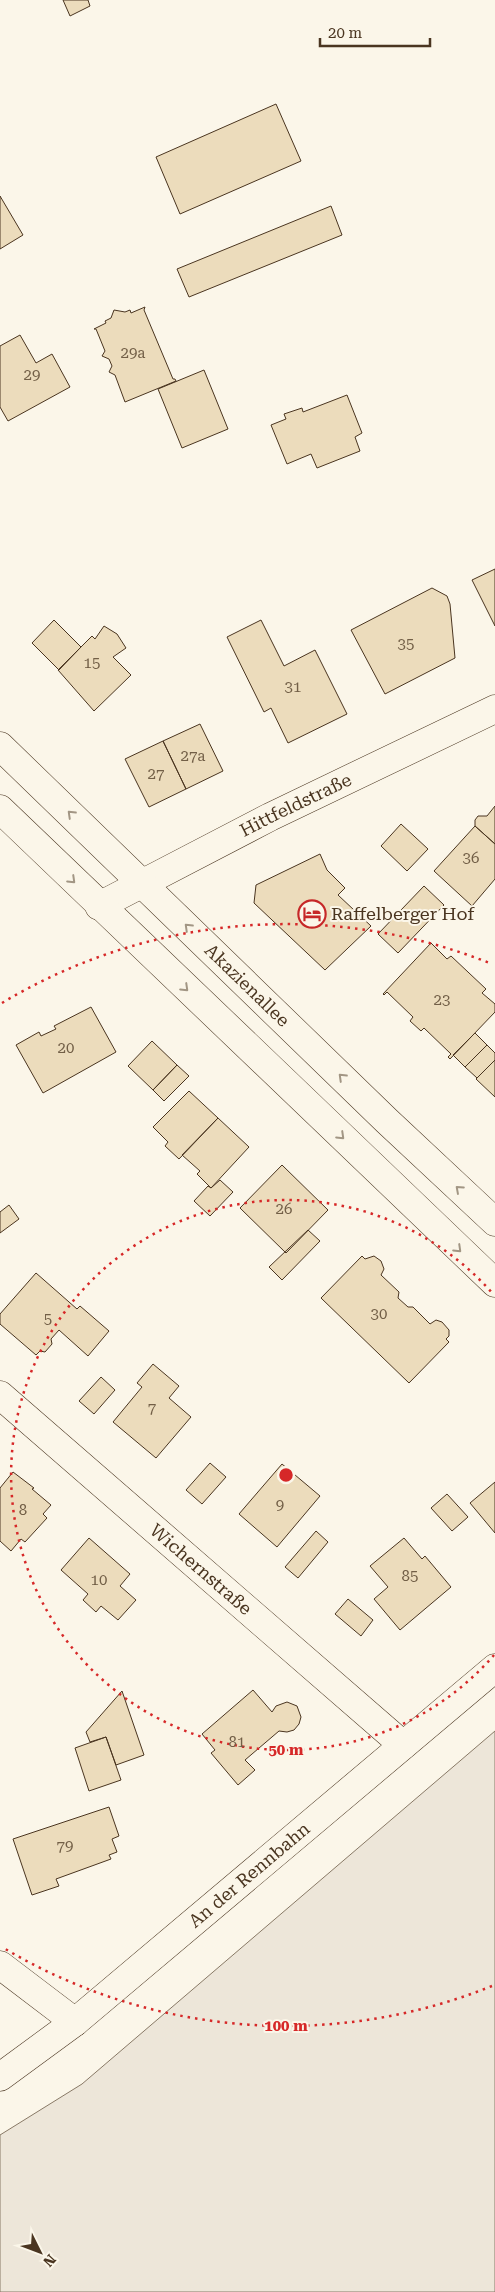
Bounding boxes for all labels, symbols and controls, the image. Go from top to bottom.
scale bar [320,15,430,47]
text: 20 m [328,24,363,42]
house number: 29a [121,344,145,362]
house number: 29 [24,366,40,384]
house number: 35 [398,635,414,653]
house number: 15 [84,654,100,672]
house number: 31 [285,678,301,696]
house number: 27a [181,747,205,765]
house number: 27 [148,765,164,783]
street label: Hittfeldstraße [236,769,355,841]
one-way arrow [68,811,77,820]
house number: 36 [463,849,479,867]
one-way arrow [67,874,76,883]
hotel icon: Raffelberger Hof [297,899,327,929]
place label: Raffelberger Hof [331,903,475,924]
one-way arrow [185,923,194,932]
street label: Akazienallee [201,939,294,1031]
one-way arrow [179,982,188,991]
house number: 23 [434,991,450,1009]
house number: 20 [58,1039,74,1057]
one-way arrow [339,1074,348,1083]
one-way arrow [335,1131,344,1140]
one-way arrow [456,1186,465,1195]
house number: 26 [276,1200,292,1218]
one-way arrow [453,1243,462,1252]
house number: 30 [371,1305,387,1323]
house number: 5 [44,1310,52,1328]
house number: 7 [148,1399,156,1417]
centre of rings [277,1466,295,1484]
house number: 9 [276,1496,284,1514]
house number: 8 [19,1501,27,1519]
street label: Wichernstraße [146,1519,256,1619]
house number: 85 [402,1567,418,1585]
house number: 10 [91,1571,107,1589]
house number: 81 [229,1733,245,1751]
text: 50 m [268,1741,304,1759]
street label: An der Rennbahn [184,1818,314,1932]
house number: 79 [57,1837,73,1855]
text: 100 m [264,2017,308,2035]
north arrow [15,2227,65,2277]
text: N [40,2251,59,2270]

